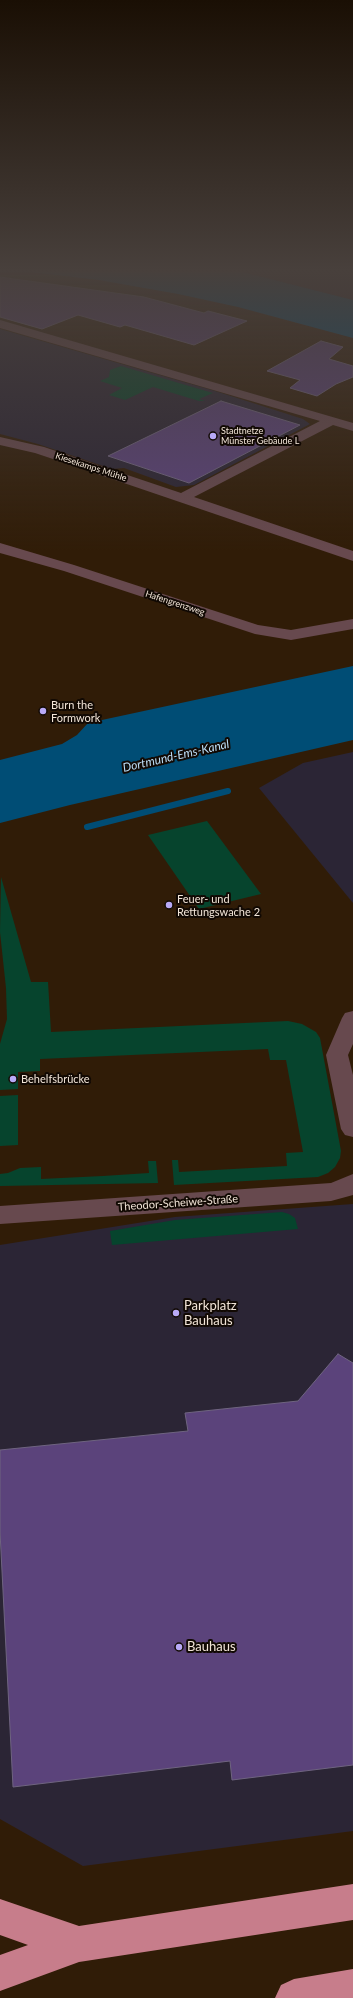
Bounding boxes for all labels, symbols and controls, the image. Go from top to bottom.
place label: Stadtnetze Münster Gebäude L [221,426,299,447]
marker: Stadtnetze Münster Gebäude L [208,431,218,441]
street label: Kiesekamps Mühle [54,450,128,484]
street label: Hafengrenzweg [144,588,206,618]
place label: Burn the Formwork [51,698,100,724]
marker: Burn the Formwork [38,706,48,716]
water label: Dortmund-Ems-Kanal [121,737,231,775]
place label: Feuer- und Rettungswache 2 [177,892,260,918]
marker: Feuer- und Rettungswache 2 [164,900,174,910]
place label: Behelfsbrücke [21,1072,90,1086]
marker: Behelfsbrücke [8,1074,18,1084]
street label: Theodor-Scheiwe-Straße [118,1192,238,1214]
place label: Parkplatz Bauhaus [184,1298,237,1329]
marker: Parkplatz Bauhaus [171,1308,181,1318]
place label: Bauhaus [187,1639,236,1655]
marker: Bauhaus [174,1642,184,1652]

